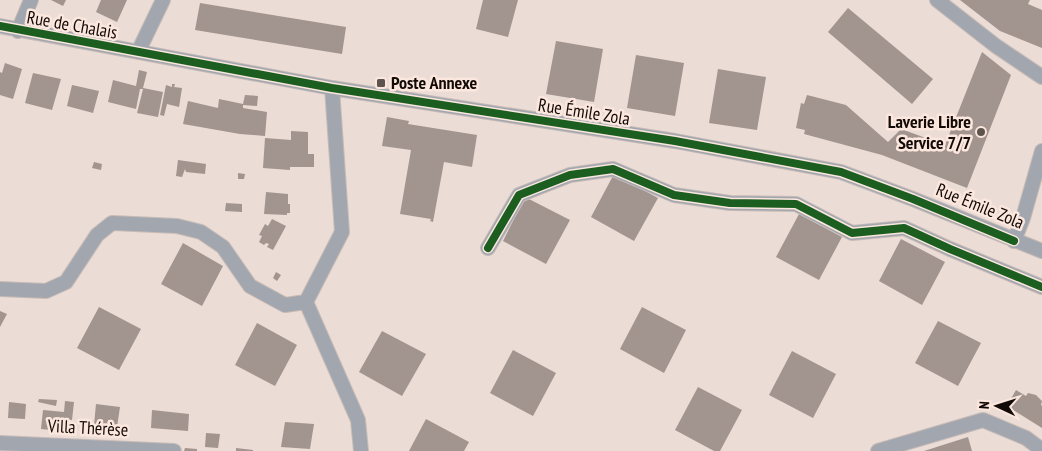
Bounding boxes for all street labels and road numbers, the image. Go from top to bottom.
street label: Rue de Chalais [25,5,119,44]
street label: Rue Émile Zola [537,93,632,130]
street label: Rue Émile Zola [933,178,1027,234]
street label: Villa Thérèse [46,414,129,441]

